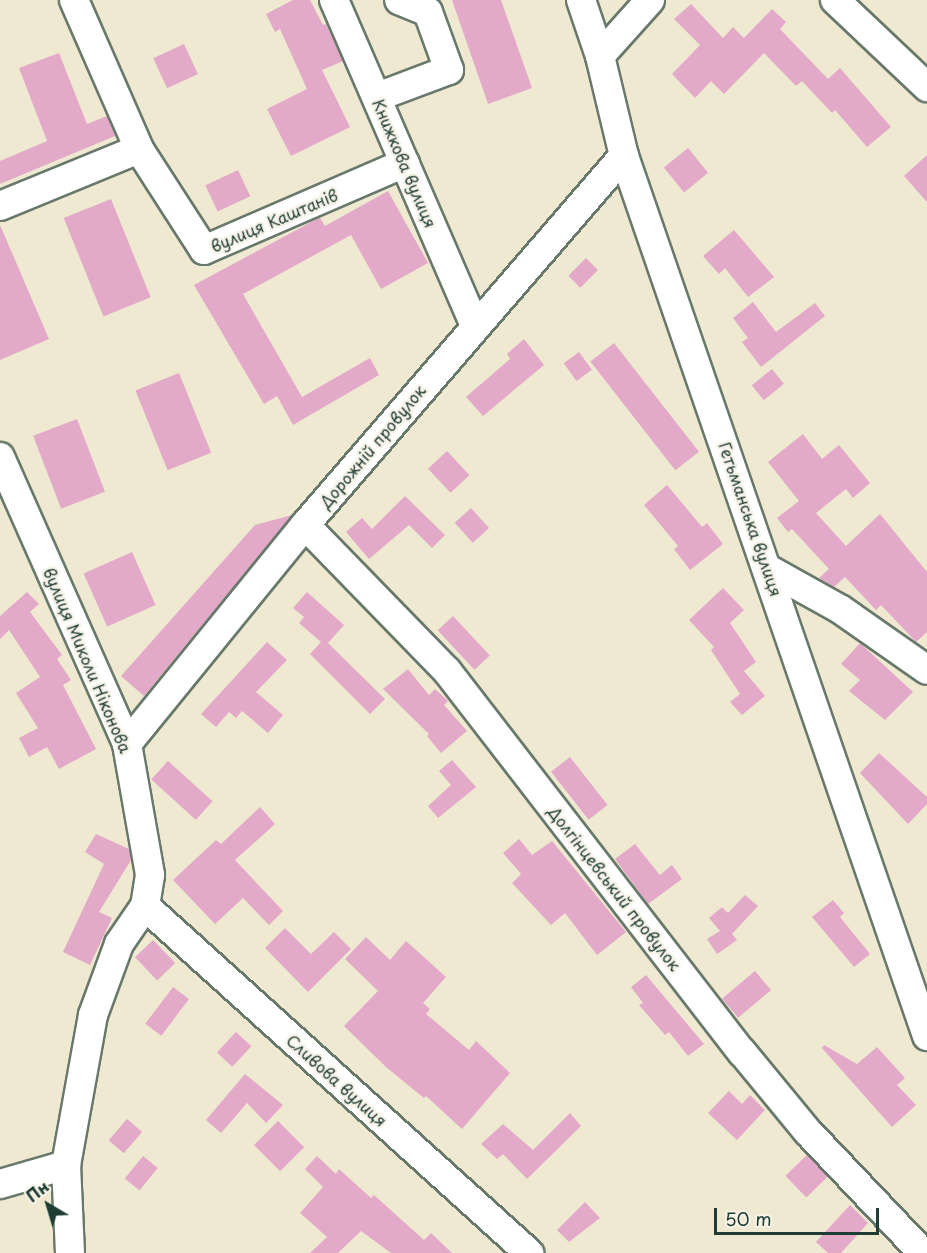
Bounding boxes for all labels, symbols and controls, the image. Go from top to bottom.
street label: Книжкова вулиця [369,95,441,231]
street label: вулиця Каштанів [208,185,340,255]
street label: Дорожній провулок [315,381,429,511]
street label: Гетьманська вулиця [715,439,787,599]
street label: вулиця Миколи Ніконова [40,564,136,756]
street label: Долгінцевський провулок [545,802,685,974]
street label: Сливова вулиця [283,1030,391,1130]
text: Пн [20,1174,53,1207]
north arrow [18,1175,78,1235]
scale bar [717,1196,882,1234]
text: 50 m [725,1205,772,1232]

